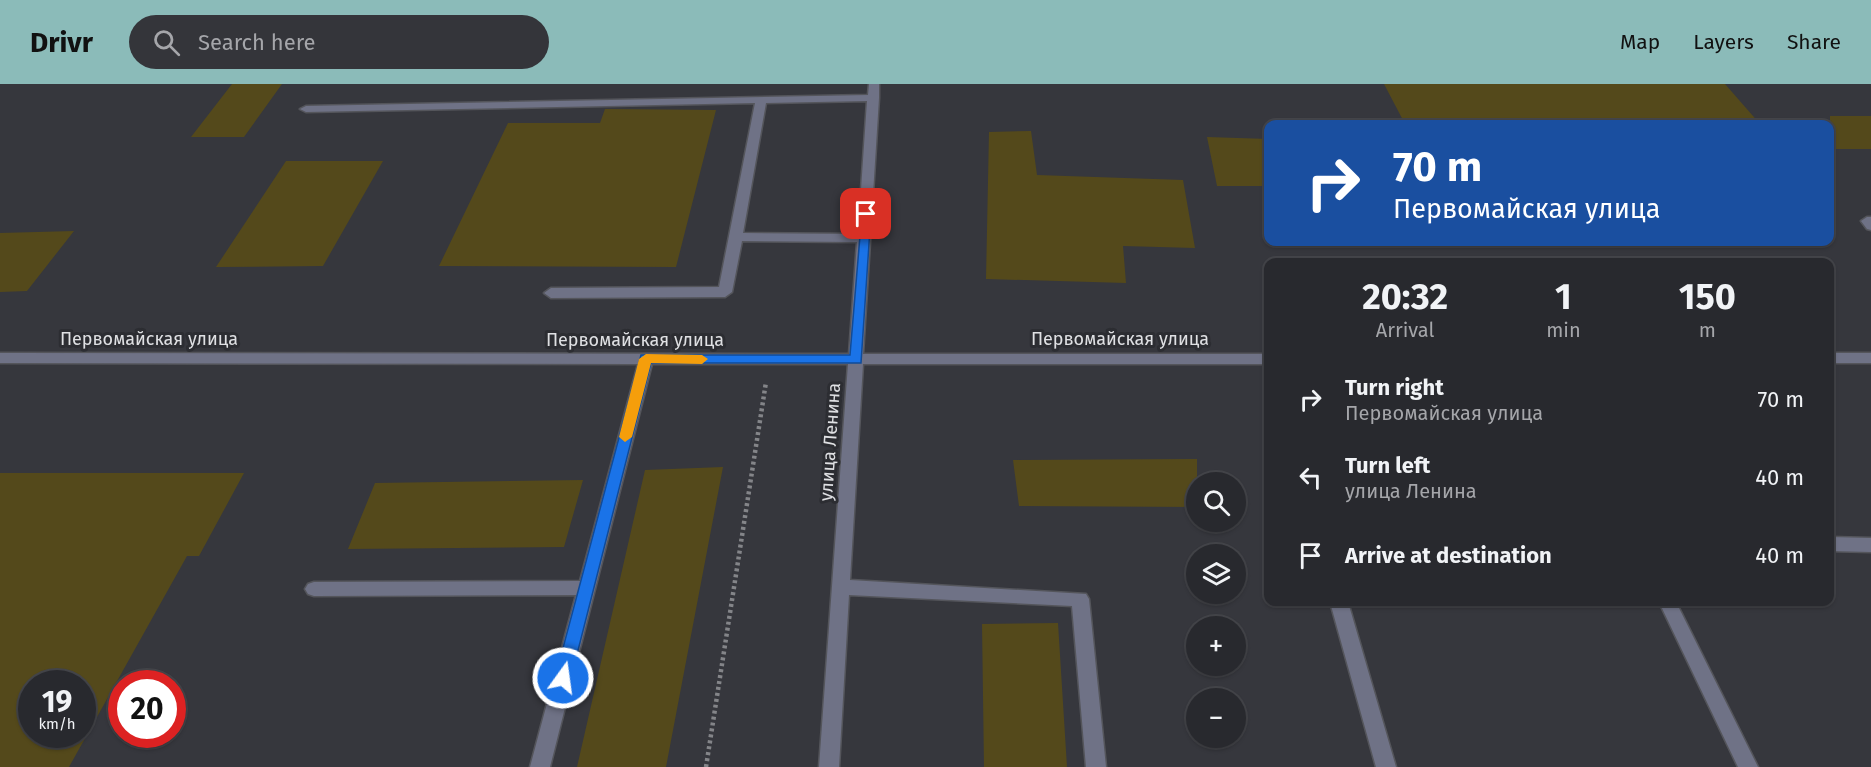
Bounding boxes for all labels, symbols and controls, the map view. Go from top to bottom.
search box [129,15,549,69]
text: Drivr [30,26,93,59]
icon: search [150,26,183,59]
text: Search here [198,29,315,56]
text: Map [1620,29,1660,55]
text: Layers [1693,29,1754,55]
text: Share [1787,29,1841,55]
text: 70 m [1393,142,1482,192]
icon: right [1294,144,1372,222]
pin [840,188,891,239]
text: Первомайская улица [1393,193,1660,225]
icon: arrive [849,197,882,230]
text: 20:32 [1362,275,1448,319]
text: 1 [1555,275,1572,319]
text: 150 [1679,275,1736,319]
text: Arrival [1376,318,1434,342]
text: min [1546,318,1581,342]
text: m [1699,318,1716,342]
street label: Первомайская улица [60,328,238,350]
street label: Первомайская улица [1031,328,1209,350]
street label: Первомайская улица [546,329,724,351]
text: Turn right [1345,374,1444,401]
street label: улица Ленина [815,382,845,502]
icon: right [1294,383,1327,416]
text: 70 m [1758,386,1804,413]
text: Первомайская улица [1345,401,1543,425]
text: Turn left [1345,452,1430,479]
icon: left [1294,461,1327,494]
text: 40 m [1755,464,1804,491]
map controls [1186,472,1246,748]
button: search [1186,472,1246,532]
text: улица Ленина [1345,479,1477,503]
icon: arrive [1294,539,1327,572]
text: Arrive at destination [1345,542,1552,569]
text: 40 m [1755,542,1804,569]
button: layers [1186,544,1246,604]
button: + [1186,616,1246,676]
position arrow [531,646,595,710]
speed limit sign: 20 [108,670,186,748]
text: 19 [42,684,72,720]
button: − [1186,688,1246,748]
text: km/h [38,715,76,733]

